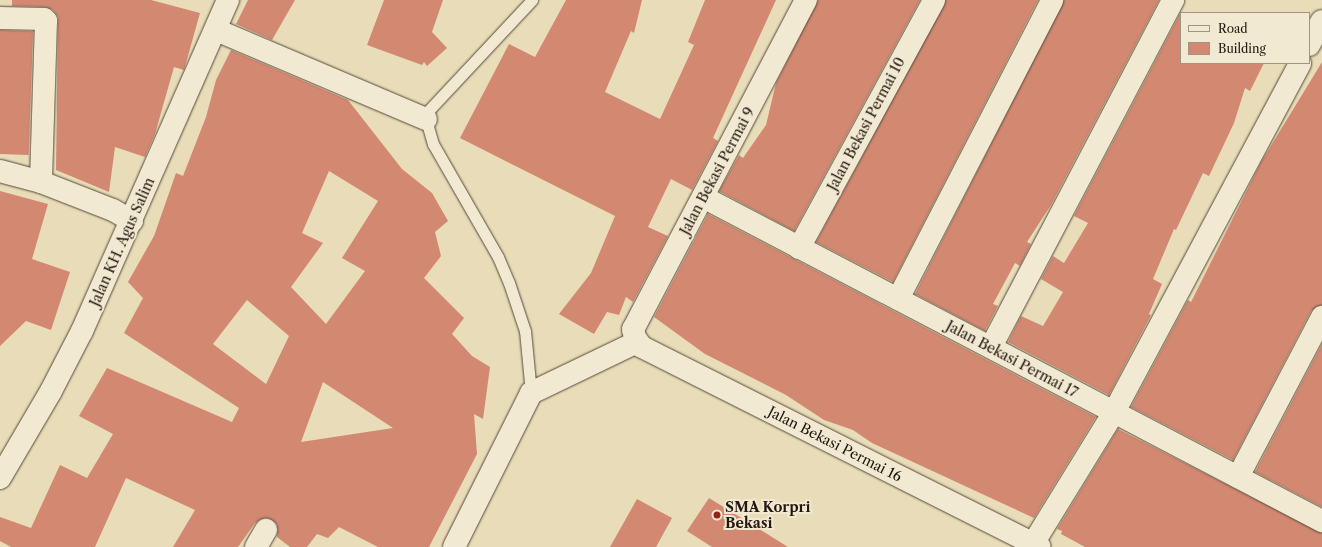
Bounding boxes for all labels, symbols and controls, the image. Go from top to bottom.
legend [1180,12,1310,64]
text: Road [1218,21,1248,36]
text: Building [1218,41,1266,56]
street label: Jalan Bekasi Permai 10 [824,54,908,194]
street label: Jalan Bekasi Permai 9 [676,104,758,238]
street label: Jalan KH. Agus Salim [86,175,158,309]
street label: Jalan Bekasi Permai 17 [943,317,1081,401]
street label: Jalan Bekasi Permai 16 [765,403,905,485]
place label: SMA Korpri Bekasi [725,499,811,532]
marker: SMA Korpri Bekasi [712,510,722,520]

